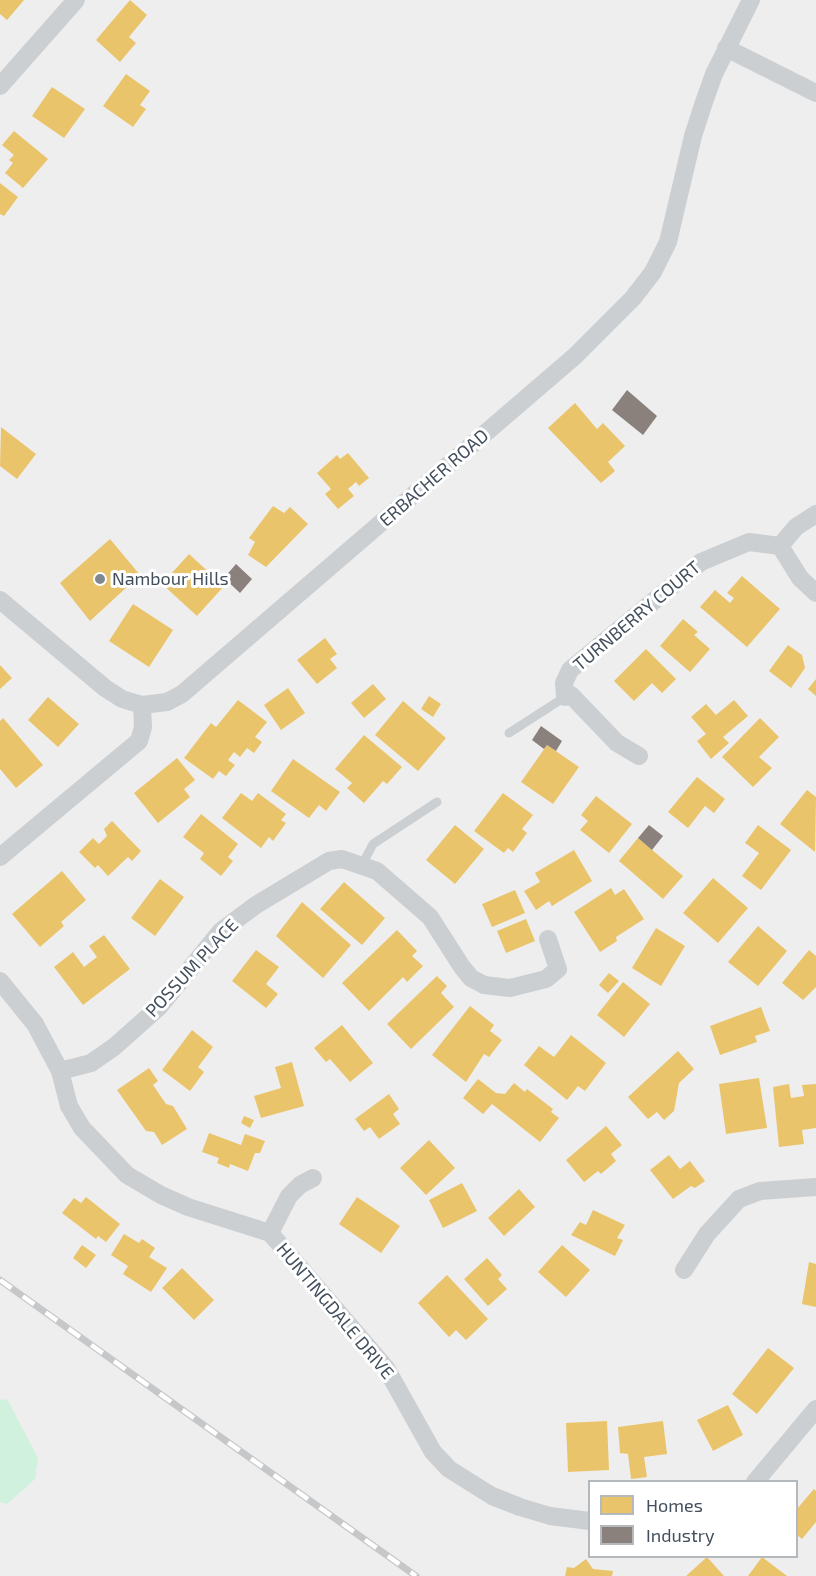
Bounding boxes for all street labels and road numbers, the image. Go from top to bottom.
street label: ERBACHER ROAD [375,425,493,531]
street label: TURNBERRY COURT [569,557,705,675]
street label: POSSUM PLACE [141,915,243,1021]
street label: HUNTINGDALE DRIVE [272,1239,398,1383]

